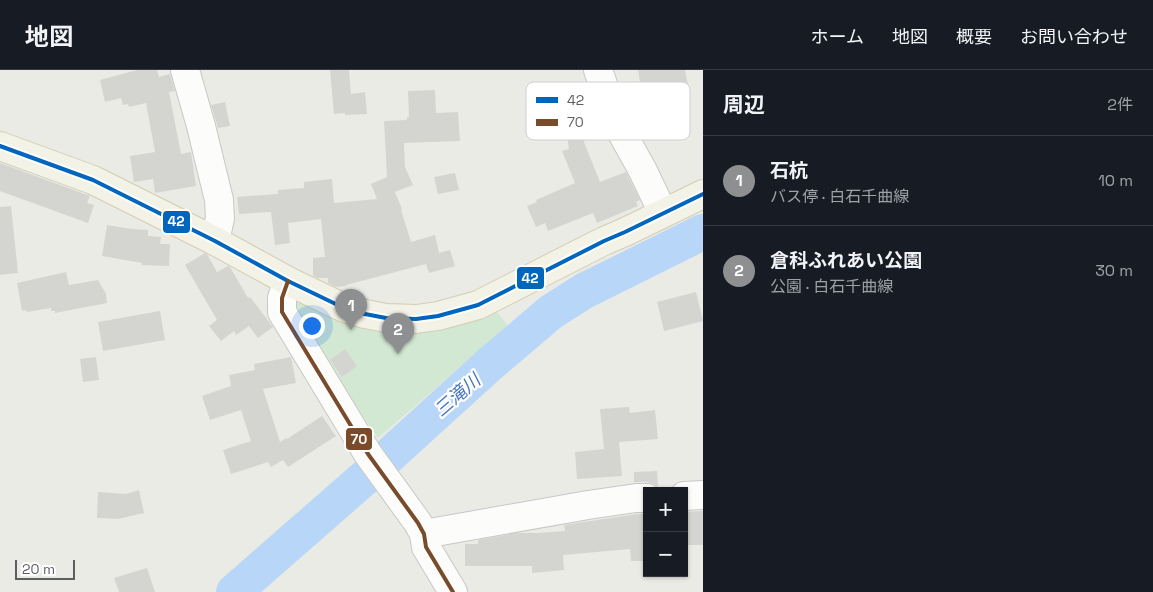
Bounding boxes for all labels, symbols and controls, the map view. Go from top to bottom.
text: 地図 [25,21,73,52]
text: ホーム [811,25,864,48]
text: 地図 [892,25,928,48]
text: 概要 [956,25,992,48]
text: お問い合わせ [1020,25,1128,48]
legend [526,82,690,140]
text: 42 [567,91,584,109]
text: 周辺 [723,91,765,118]
text: 2件 [1107,94,1133,115]
text: 70 [567,113,584,131]
text: 石杭 [770,158,808,183]
text: 1 [735,170,743,191]
text: 10 m [1098,170,1133,191]
text: バス停 · 白石千曲線 [770,186,909,207]
line badge: 42 [162,210,191,234]
text: 42 [167,212,185,230]
text: 倉科ふれあい公園 [770,248,922,273]
text: 2 [734,260,744,281]
text: 30 m [1095,260,1133,281]
line badge: 42 [516,266,545,290]
text: 42 [521,269,539,287]
text: 公園 · 白石千曲線 [770,276,893,297]
pin: 1 [335,289,367,330]
your location [299,313,325,339]
pin: 2 [382,313,414,354]
water label: 三滝川 [429,367,486,421]
line badge: 70 [345,427,373,451]
text: 70 [351,430,367,448]
map controls [643,487,688,577]
button: + [643,487,688,532]
button: − [643,532,688,577]
scale bar [15,557,75,580]
text: 20 m [22,560,55,578]

